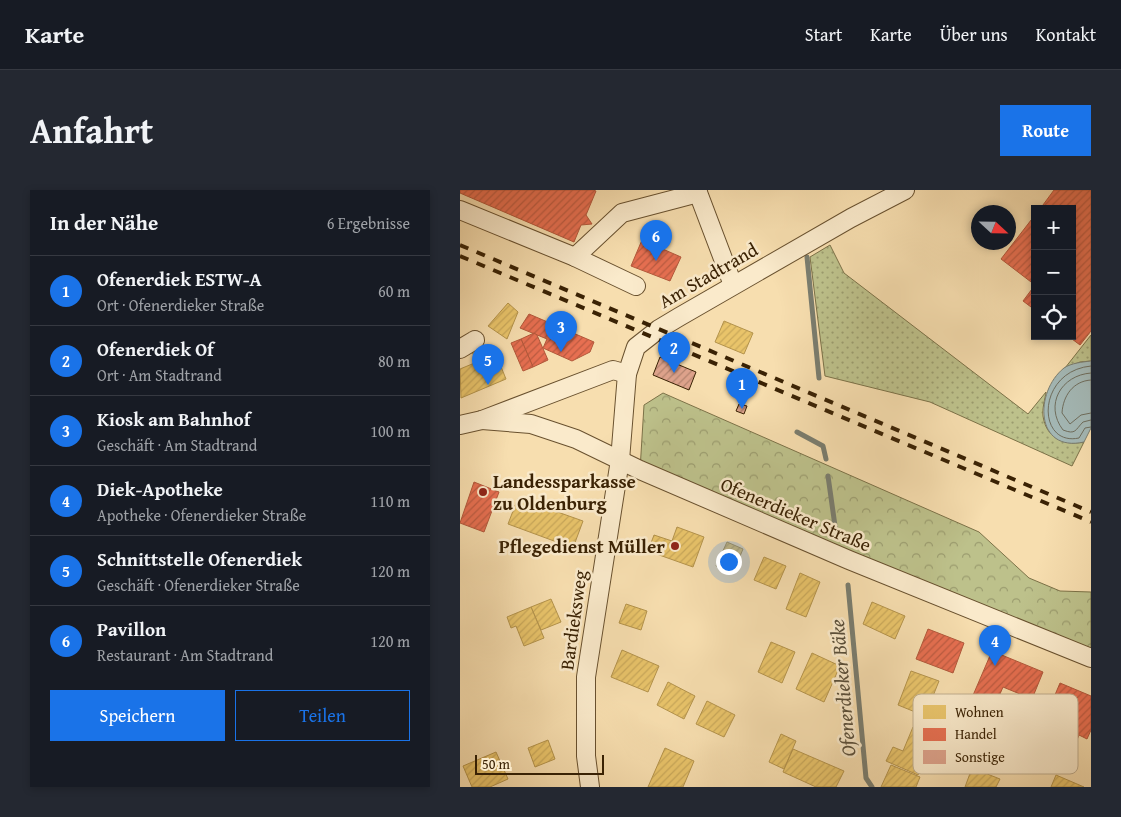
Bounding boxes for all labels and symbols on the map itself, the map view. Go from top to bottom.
north arrow [971,205,1016,250]
pin: 6 [640,220,672,261]
street label: Am Stadtrand [653,235,764,315]
pin: 3 [545,311,577,352]
pin: 2 [658,332,690,373]
pin: 5 [472,344,504,385]
pin: 1 [726,368,758,409]
place label: Landessparkasse zu Oldenburg [493,467,636,517]
street label: Ofenerdieker Straße [716,470,876,558]
marker: Landessparkasse zu Oldenburg [477,486,489,498]
place label: Pflegedienst Müller [499,532,665,560]
marker: Pflegedienst Müller [669,540,681,552]
your location [716,549,742,575]
street label: Bardieksweg [552,568,594,672]
water label: Ofenerdieker Bäke [822,618,862,758]
pin: 4 [979,625,1011,666]
legend [913,694,1078,774]
text: Wohnen [955,702,1004,722]
text: Handel [955,724,997,744]
text: Sonstige [955,747,1005,767]
scale bar [475,752,604,775]

